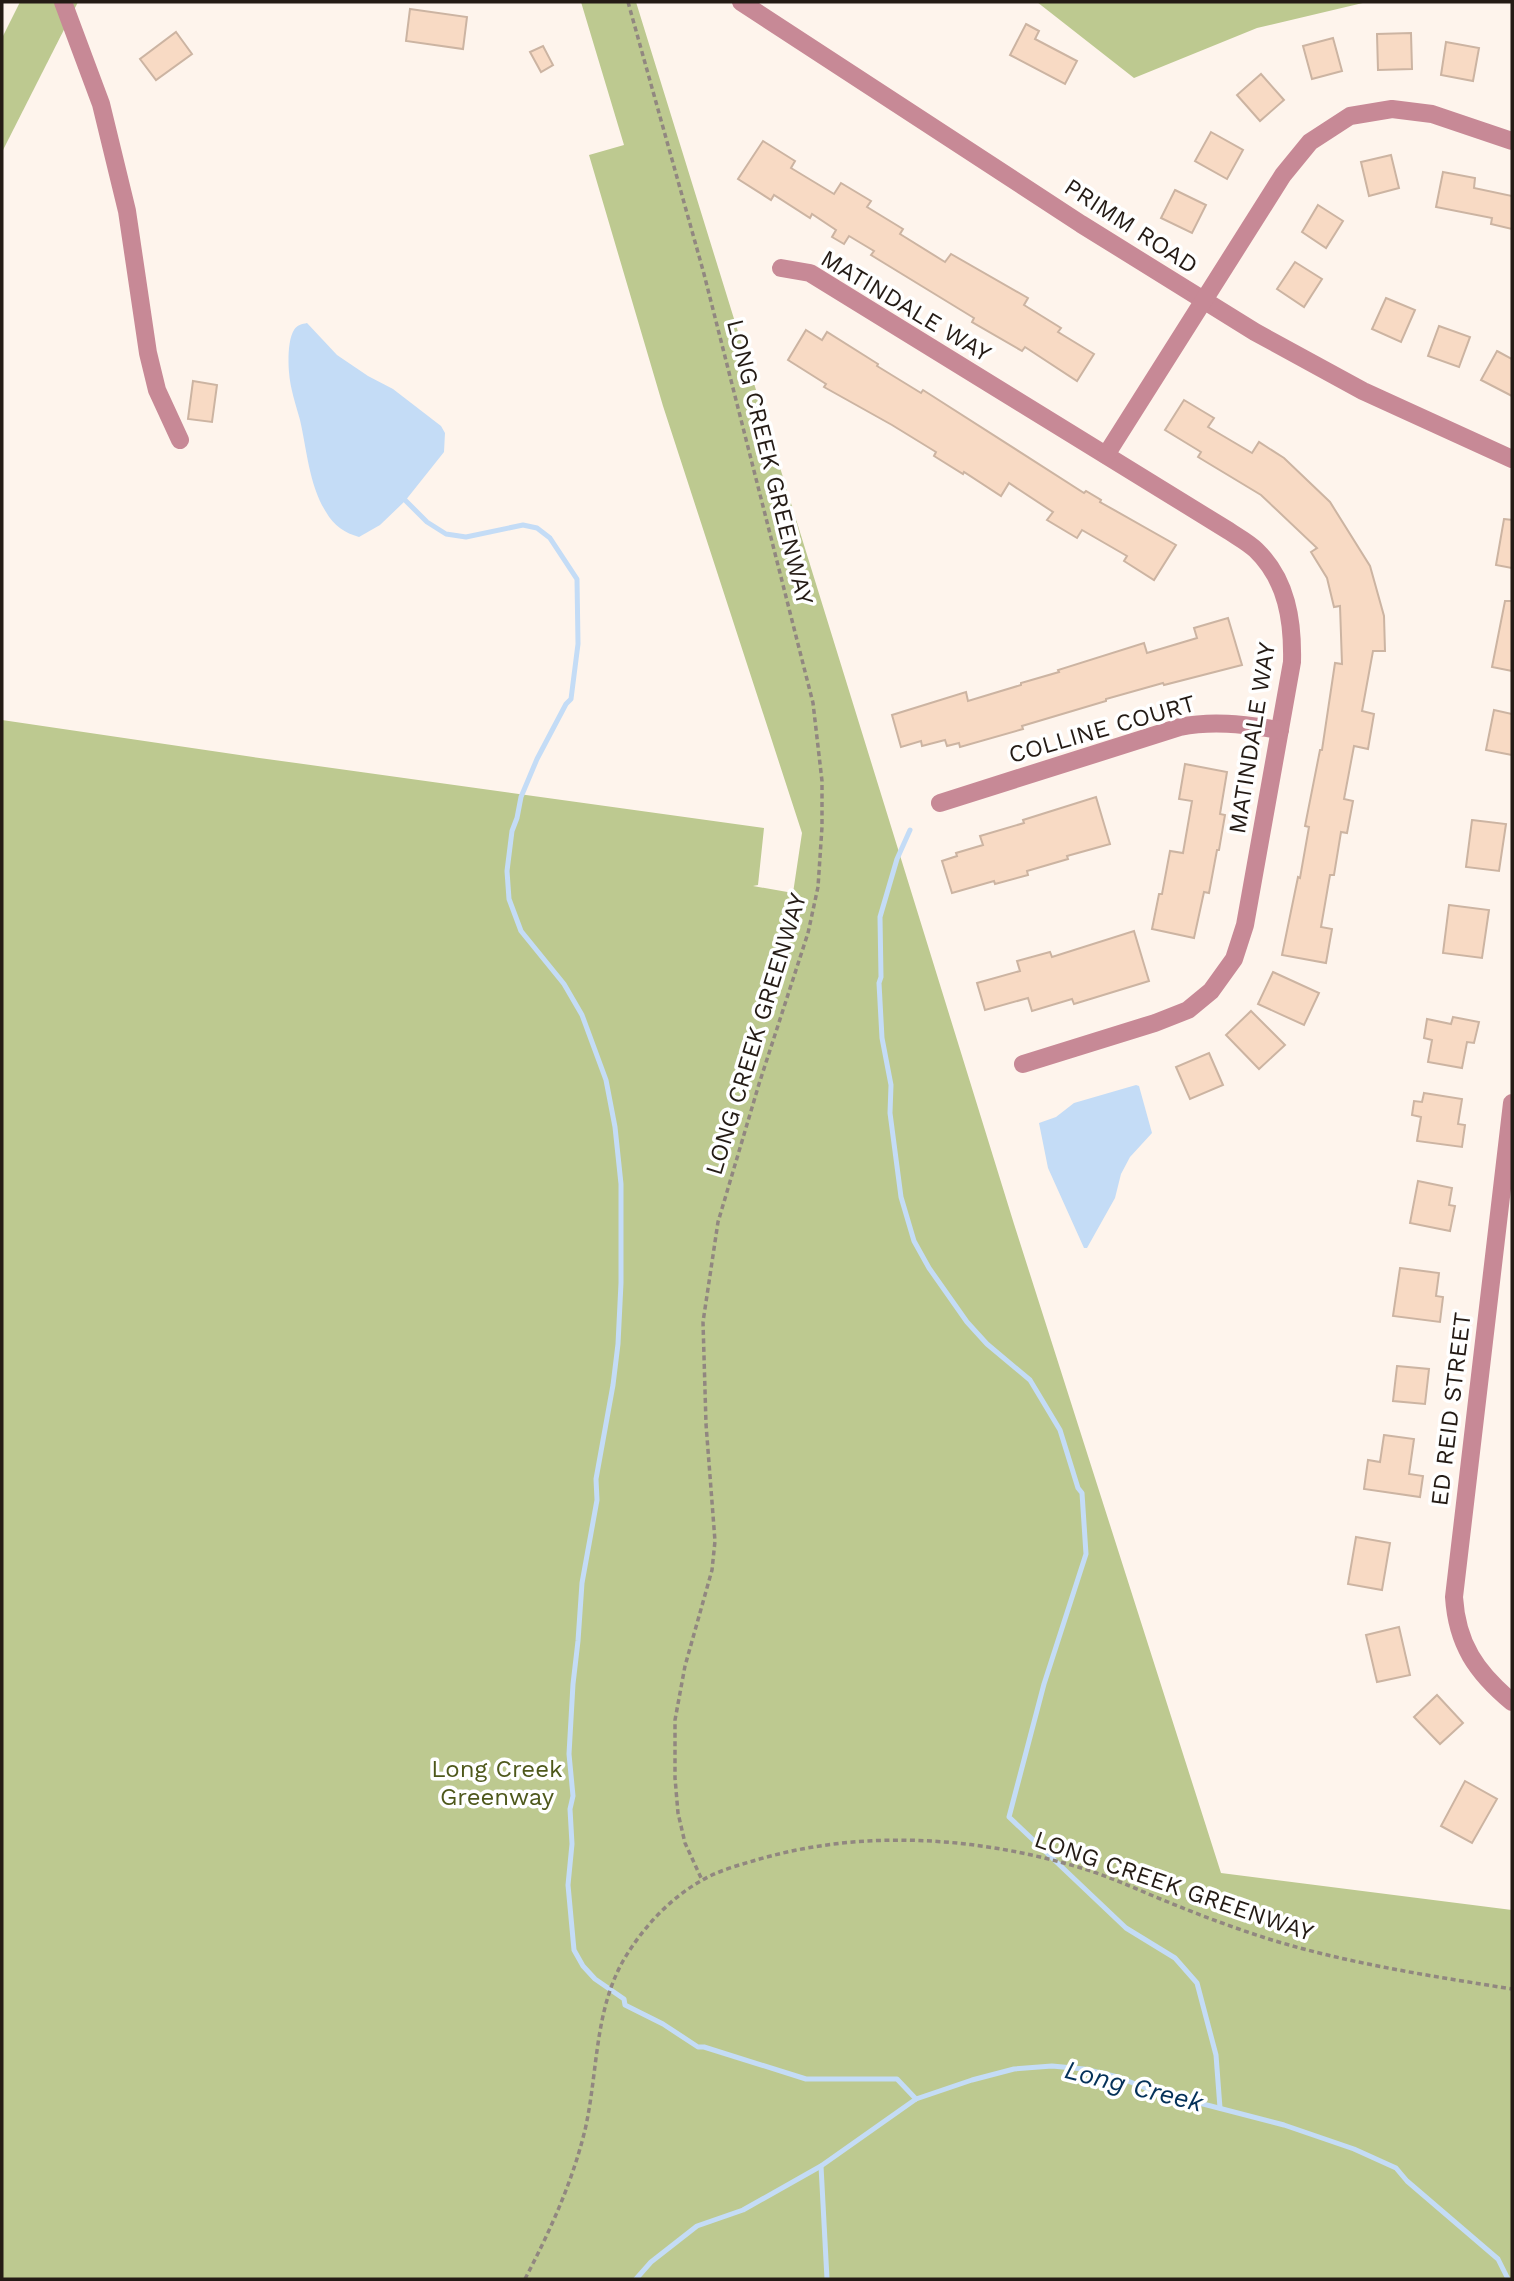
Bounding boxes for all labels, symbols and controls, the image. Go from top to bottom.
street label: PRIMM ROAD [1059,173,1203,279]
street label: MATINDALE WAY [816,244,996,368]
street label: LONG CREEK GREENWAY [721,316,819,608]
street label: MATINDALE WAY [1223,640,1281,836]
street label: COLLINE COURT [1006,689,1198,769]
street label: LONG CREEK GREENWAY [700,889,812,1178]
street label: ED REID STREET [1425,1311,1477,1507]
park label: Long Creek Greenway [431,1755,563,1811]
street label: LONG CREEK GREENWAY [1031,1825,1317,1947]
water label: Long Creek [1062,2054,1207,2118]

